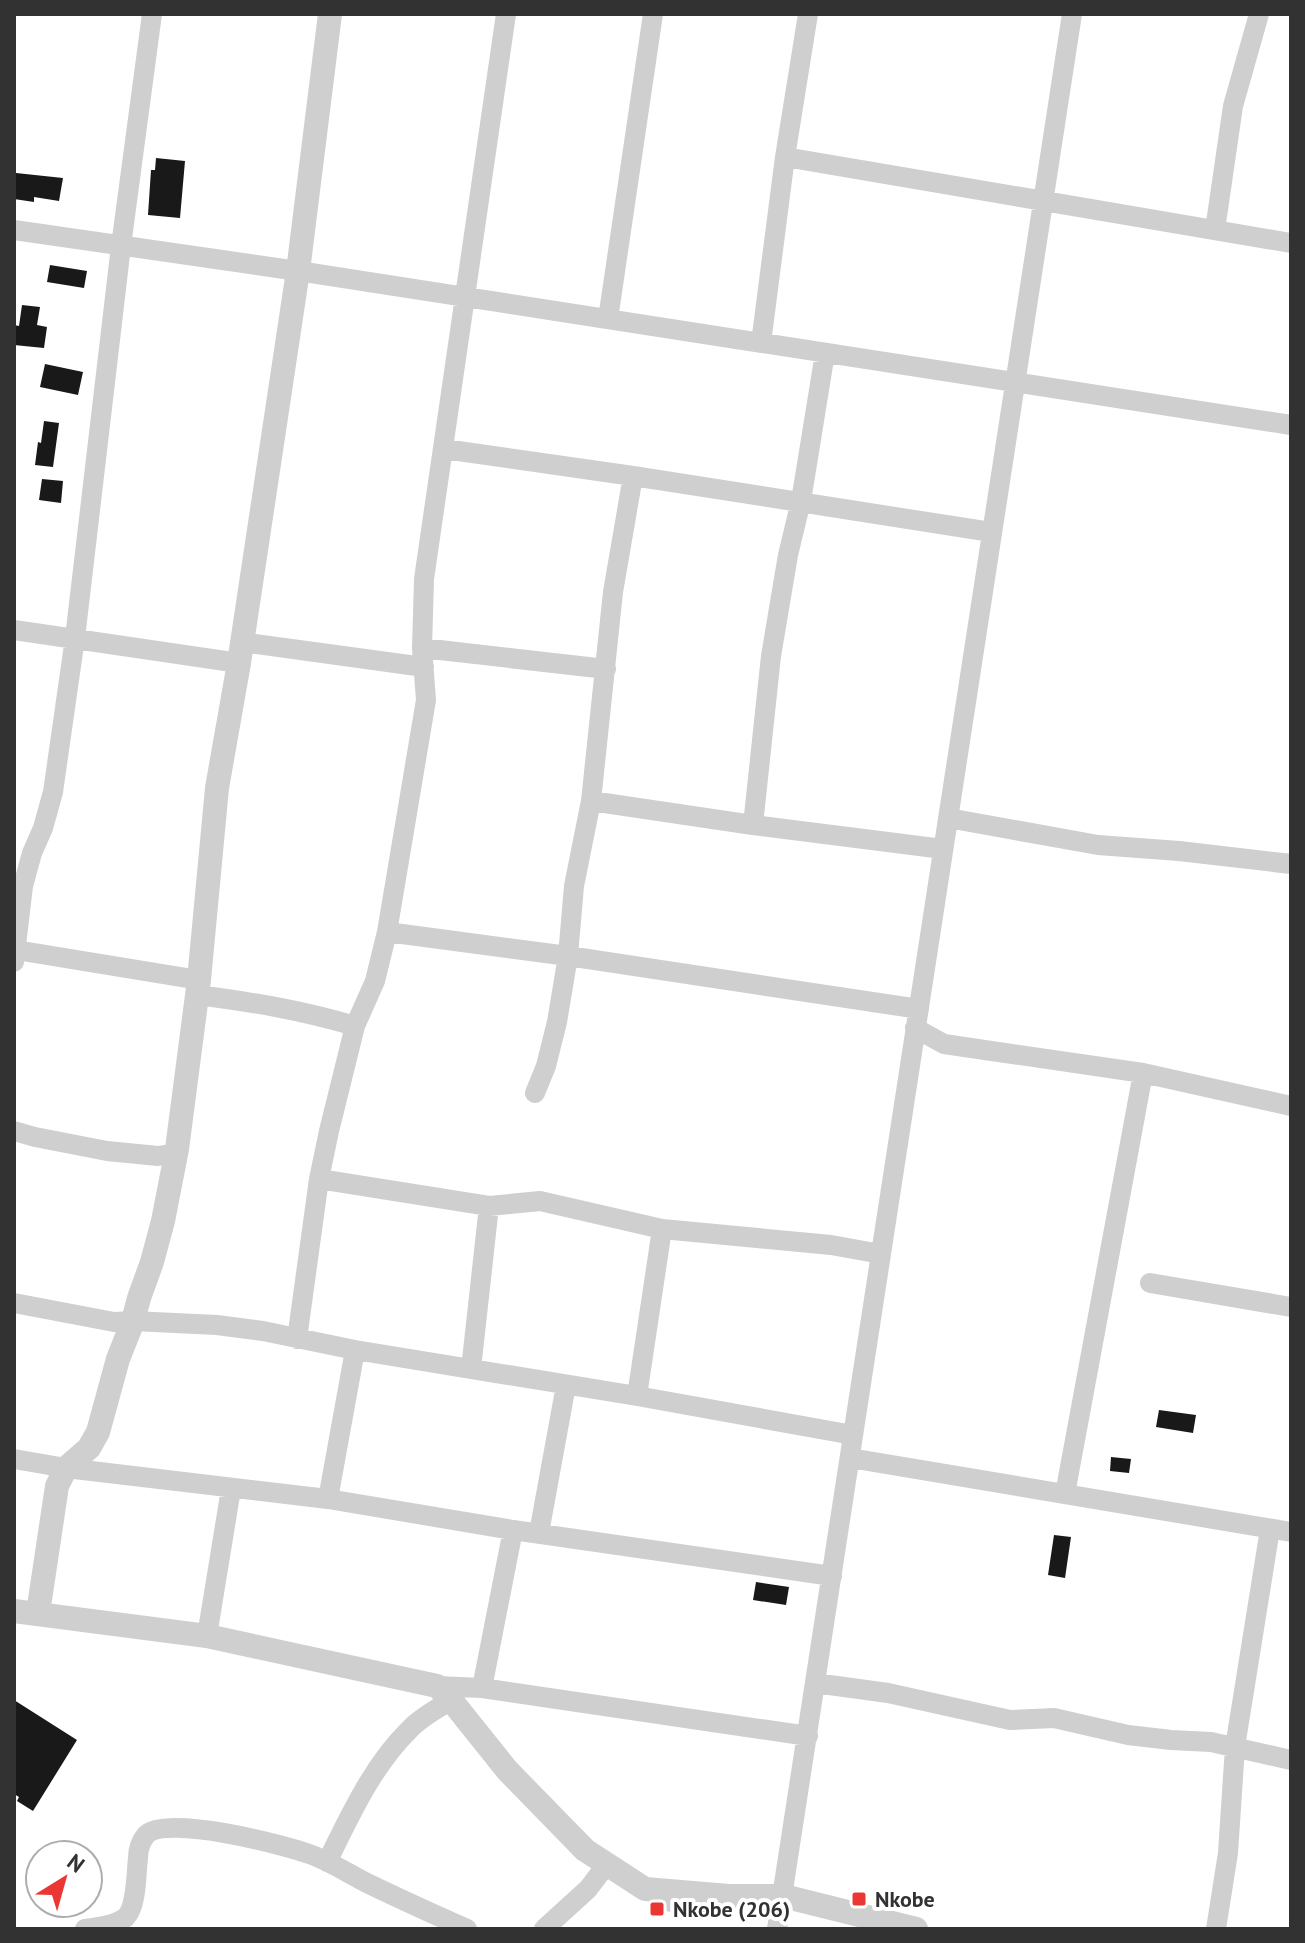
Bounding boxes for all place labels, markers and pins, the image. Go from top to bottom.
place label: Nkobe [875,1885,935,1913]
marker: Nkobe [850,1890,868,1908]
place label: Nkobe (206) [673,1895,790,1923]
marker: Nkobe (206) [648,1900,666,1918]

